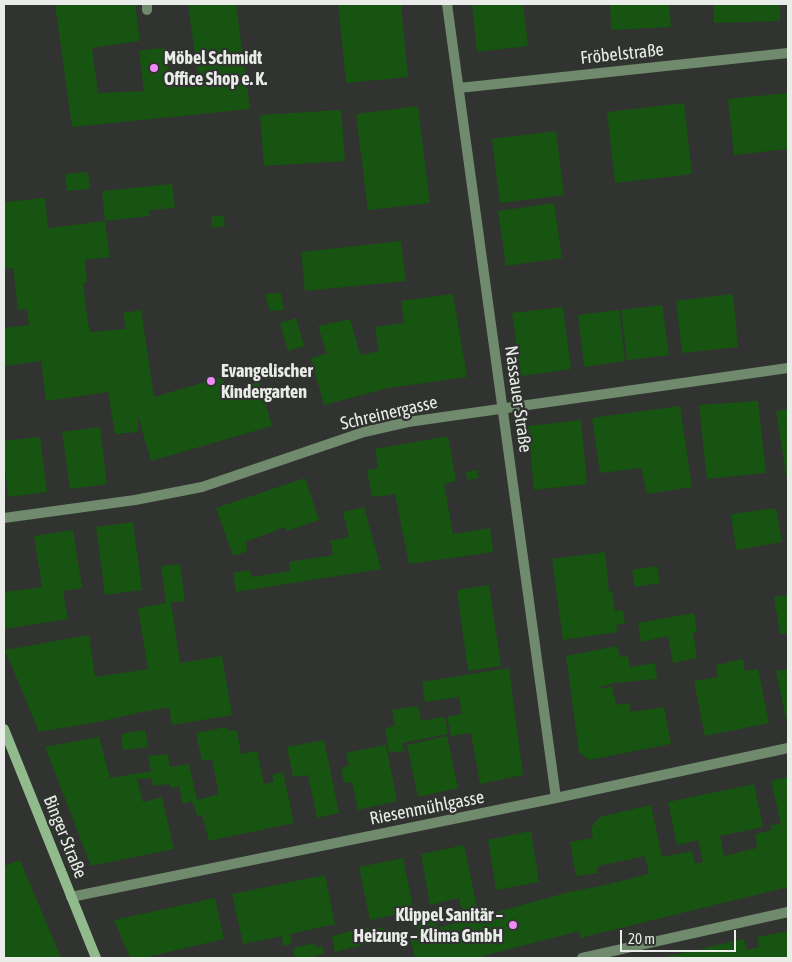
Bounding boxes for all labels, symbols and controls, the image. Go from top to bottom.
street label: Fröbelstraße [579,39,665,69]
place label: Möbel Schmidt Office Shop e. K. [164,47,267,90]
marker: Möbel Schmidt Office Shop e. K. [148,62,160,74]
street label: Nassauer Straße [500,344,536,454]
place label: Evangelischer Kindergarten [221,360,313,402]
marker: Evangelischer Kindergarten [205,375,217,387]
street label: Schreinergasse [338,391,440,435]
street label: Riesenmühlgasse [368,786,486,830]
street label: Binger Straße [39,792,91,882]
place label: Klippel Sanitär – Heizung – Klima GmbH [353,904,503,946]
marker: Klippel Sanitär – Heizung – Klima GmbH [507,919,519,931]
scale bar [622,920,738,952]
text: 20 m [628,930,655,947]

